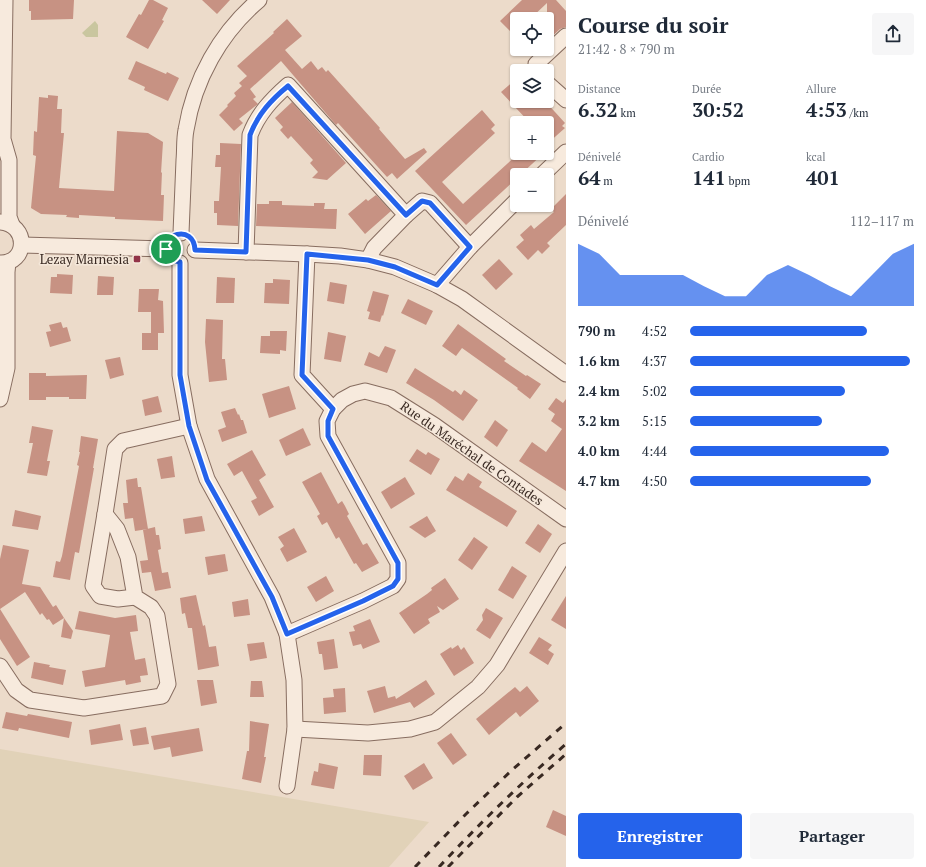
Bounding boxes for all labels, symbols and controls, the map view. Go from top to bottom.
text: Course du soir [578,10,728,39]
map controls [510,12,554,212]
button: locate [510,12,554,56]
button: share [872,13,914,55]
text: 21:42 · 8 × 790 m [578,40,675,58]
button: layers [510,64,554,108]
text: Distance [578,82,621,96]
text: Durée [692,82,721,96]
text: Allure [806,82,836,96]
text: 6.32 [578,96,618,123]
text: 30:52 [692,96,744,123]
text: 4:53 [806,96,847,123]
text: km [618,106,636,120]
text: /km [847,106,868,120]
button: + [510,116,554,160]
text: Dénivelé [578,150,621,164]
text: Cardio [692,150,724,164]
text: kcal [806,150,826,164]
text: 64 [578,164,601,191]
text: 141 [692,164,726,191]
text: 401 [806,164,840,191]
button: − [510,168,554,212]
text: m [601,174,613,188]
text: bpm [726,174,750,188]
text: Dénivelé [578,212,629,230]
text: 112–117 m [850,212,914,230]
pin [149,232,183,266]
icon: arrive [155,238,177,260]
place label: Lezay Marnesia [40,250,129,268]
marker: Lezay Marnesia [132,254,142,264]
text: 790 m [578,322,616,340]
text: 4:52 [642,322,667,340]
text: 1.6 km [578,352,620,370]
text: 4:37 [642,352,667,370]
text: 2.4 km [578,382,620,400]
text: 5:02 [642,382,667,400]
street label: Rue du Maréchal de Contades [397,397,547,509]
text: 3.2 km [578,412,620,430]
text: 5:15 [642,412,667,430]
text: 4.0 km [578,442,620,460]
text: 4:44 [642,442,667,460]
text: 4.7 km [578,472,620,490]
text: 4:50 [642,472,667,490]
button: Enregistrer [578,813,742,859]
button: Partager [750,813,914,859]

